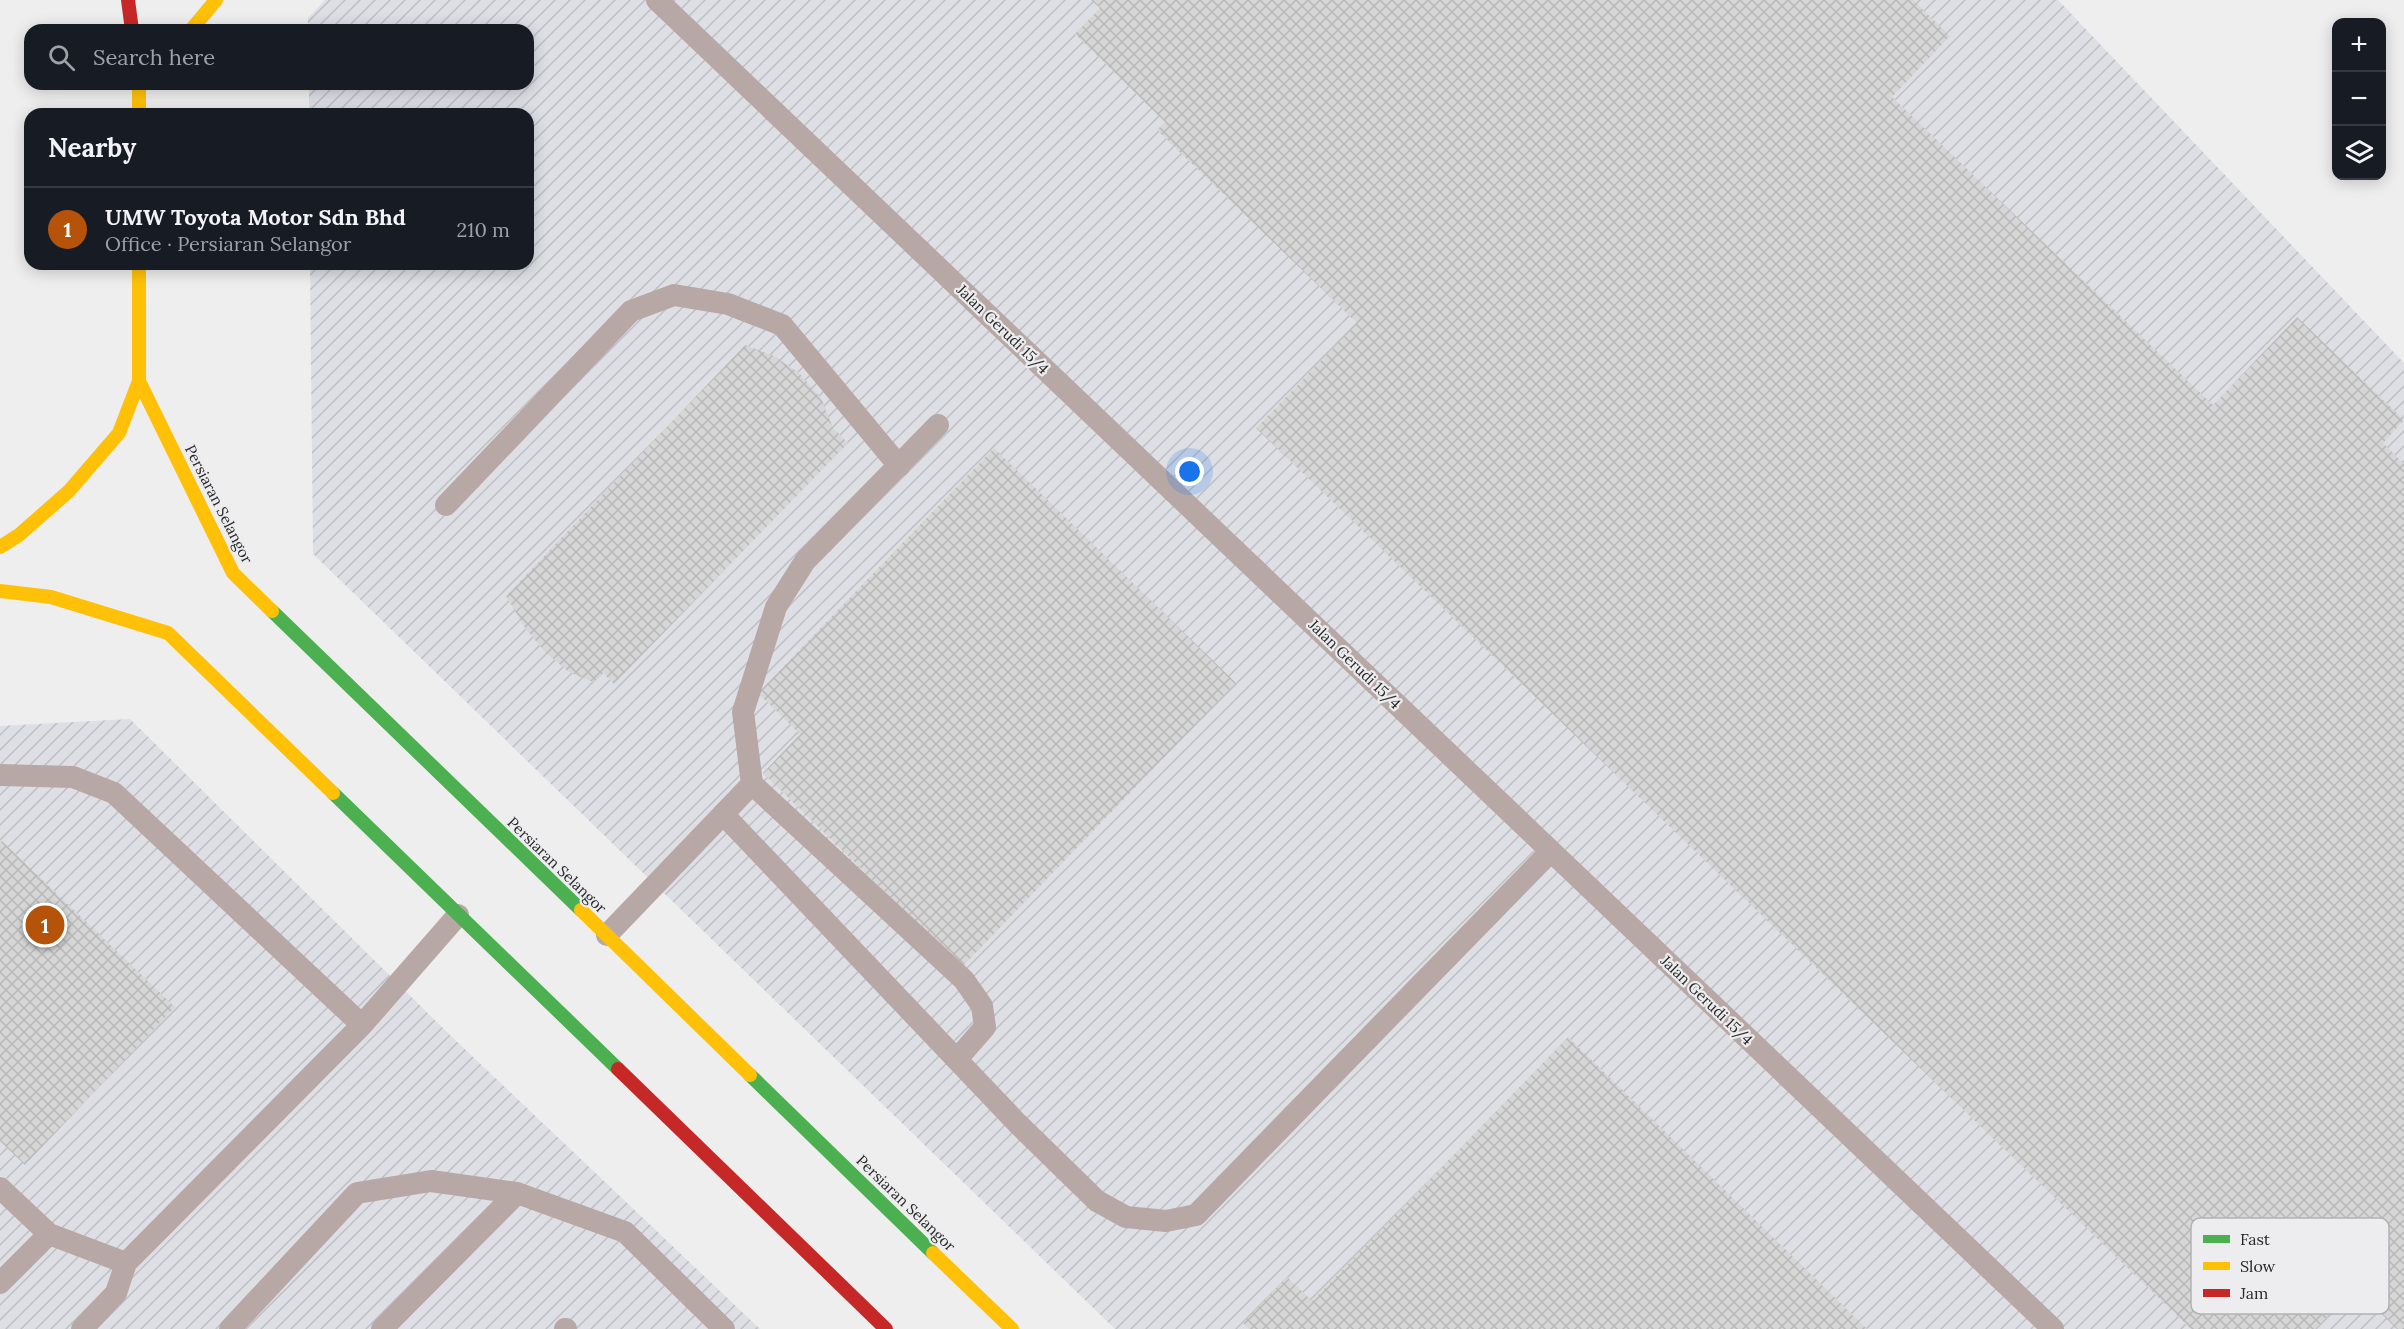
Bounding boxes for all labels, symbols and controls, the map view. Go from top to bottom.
map controls [2332,18,2386,180]
button: + [2332,18,2386,72]
search box [24,24,534,90]
icon: search [45,41,78,74]
text: Search here [93,43,215,71]
button: − [2332,72,2386,126]
button: layers [2332,126,2386,180]
text: Nearby [48,131,136,164]
text: UMW Toyota Motor Sdn Bhd [105,203,406,231]
text: 1 [63,217,72,242]
text: 210 m [456,217,510,242]
text: Office · Persiaran Selangor [105,231,351,256]
street label: Jalan Gerudi 15/4 [951,279,1053,379]
street label: Persiaran Selangor [181,441,257,567]
your location [1175,457,1204,486]
street label: Jalan Gerudi 15/4 [1303,614,1405,714]
street label: Persiaran Selangor [503,813,611,918]
pin: 1 [26,902,64,948]
street label: Jalan Gerudi 15/4 [1655,950,1757,1050]
street label: Persiaran Selangor [852,1151,960,1256]
legend [2191,1218,2389,1314]
text: Fast [2240,1229,2271,1249]
text: Slow [2240,1256,2276,1276]
text: Jam [2239,1283,2268,1303]

